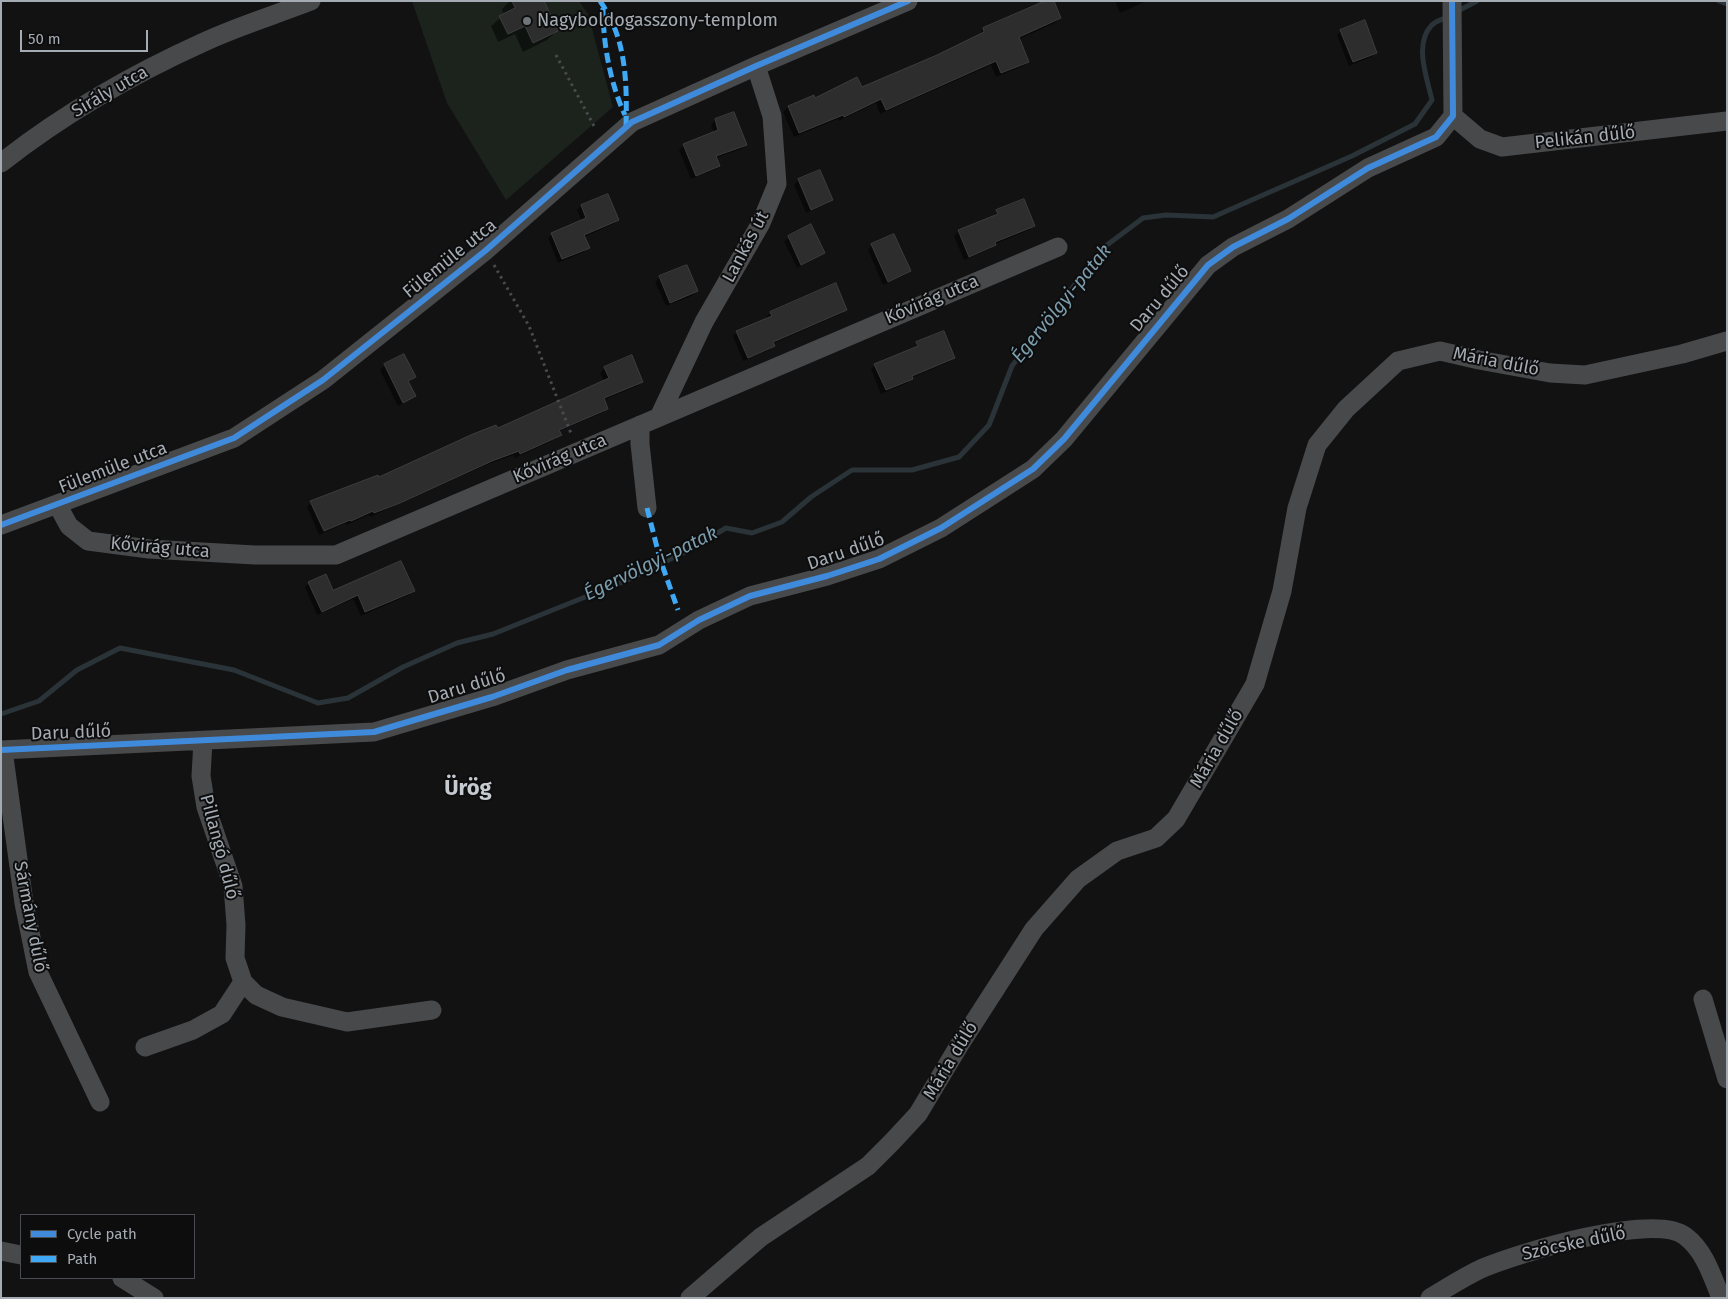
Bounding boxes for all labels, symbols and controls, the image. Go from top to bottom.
place label: Nagyboldogasszony-templom [537,10,778,32]
marker: Nagyboldogasszony-templom [521,15,533,27]
scale bar [22,20,150,52]
text: 50 m [28,30,61,48]
street label: Sirály utca [68,62,152,122]
street label: Pelikán dűlő [1534,122,1636,154]
street label: Lankás út [718,208,774,286]
street label: Fülemüle utca [399,215,501,303]
water label: Égervölgyi-patak [1007,240,1117,368]
street label: Daru dűlő [1126,261,1194,337]
street label: Kővirág utca [882,271,982,329]
street label: Mária dűlő [1451,343,1541,381]
street label: Kővirág utca [510,430,610,488]
street label: Fülemüle utca [56,437,170,499]
water label: Égervölgyi-patak [581,522,721,606]
street label: Daru dűlő [805,529,887,575]
street label: Kővirág utca [109,533,211,563]
street label: Daru dűlő [425,665,509,709]
street label: Mária dűlő [1186,706,1248,792]
street label: Daru dűlő [30,721,112,745]
district label: Ürög [444,776,492,802]
street label: Pillangó dűlő [195,792,243,902]
street label: Sármány dűlő [9,860,51,974]
street label: Mária dűlő [919,1018,983,1104]
legend [20,1214,195,1279]
street label: Szöcske dűlő [1520,1222,1628,1266]
text: Cycle path [67,1225,137,1243]
text: Path [67,1250,97,1268]

